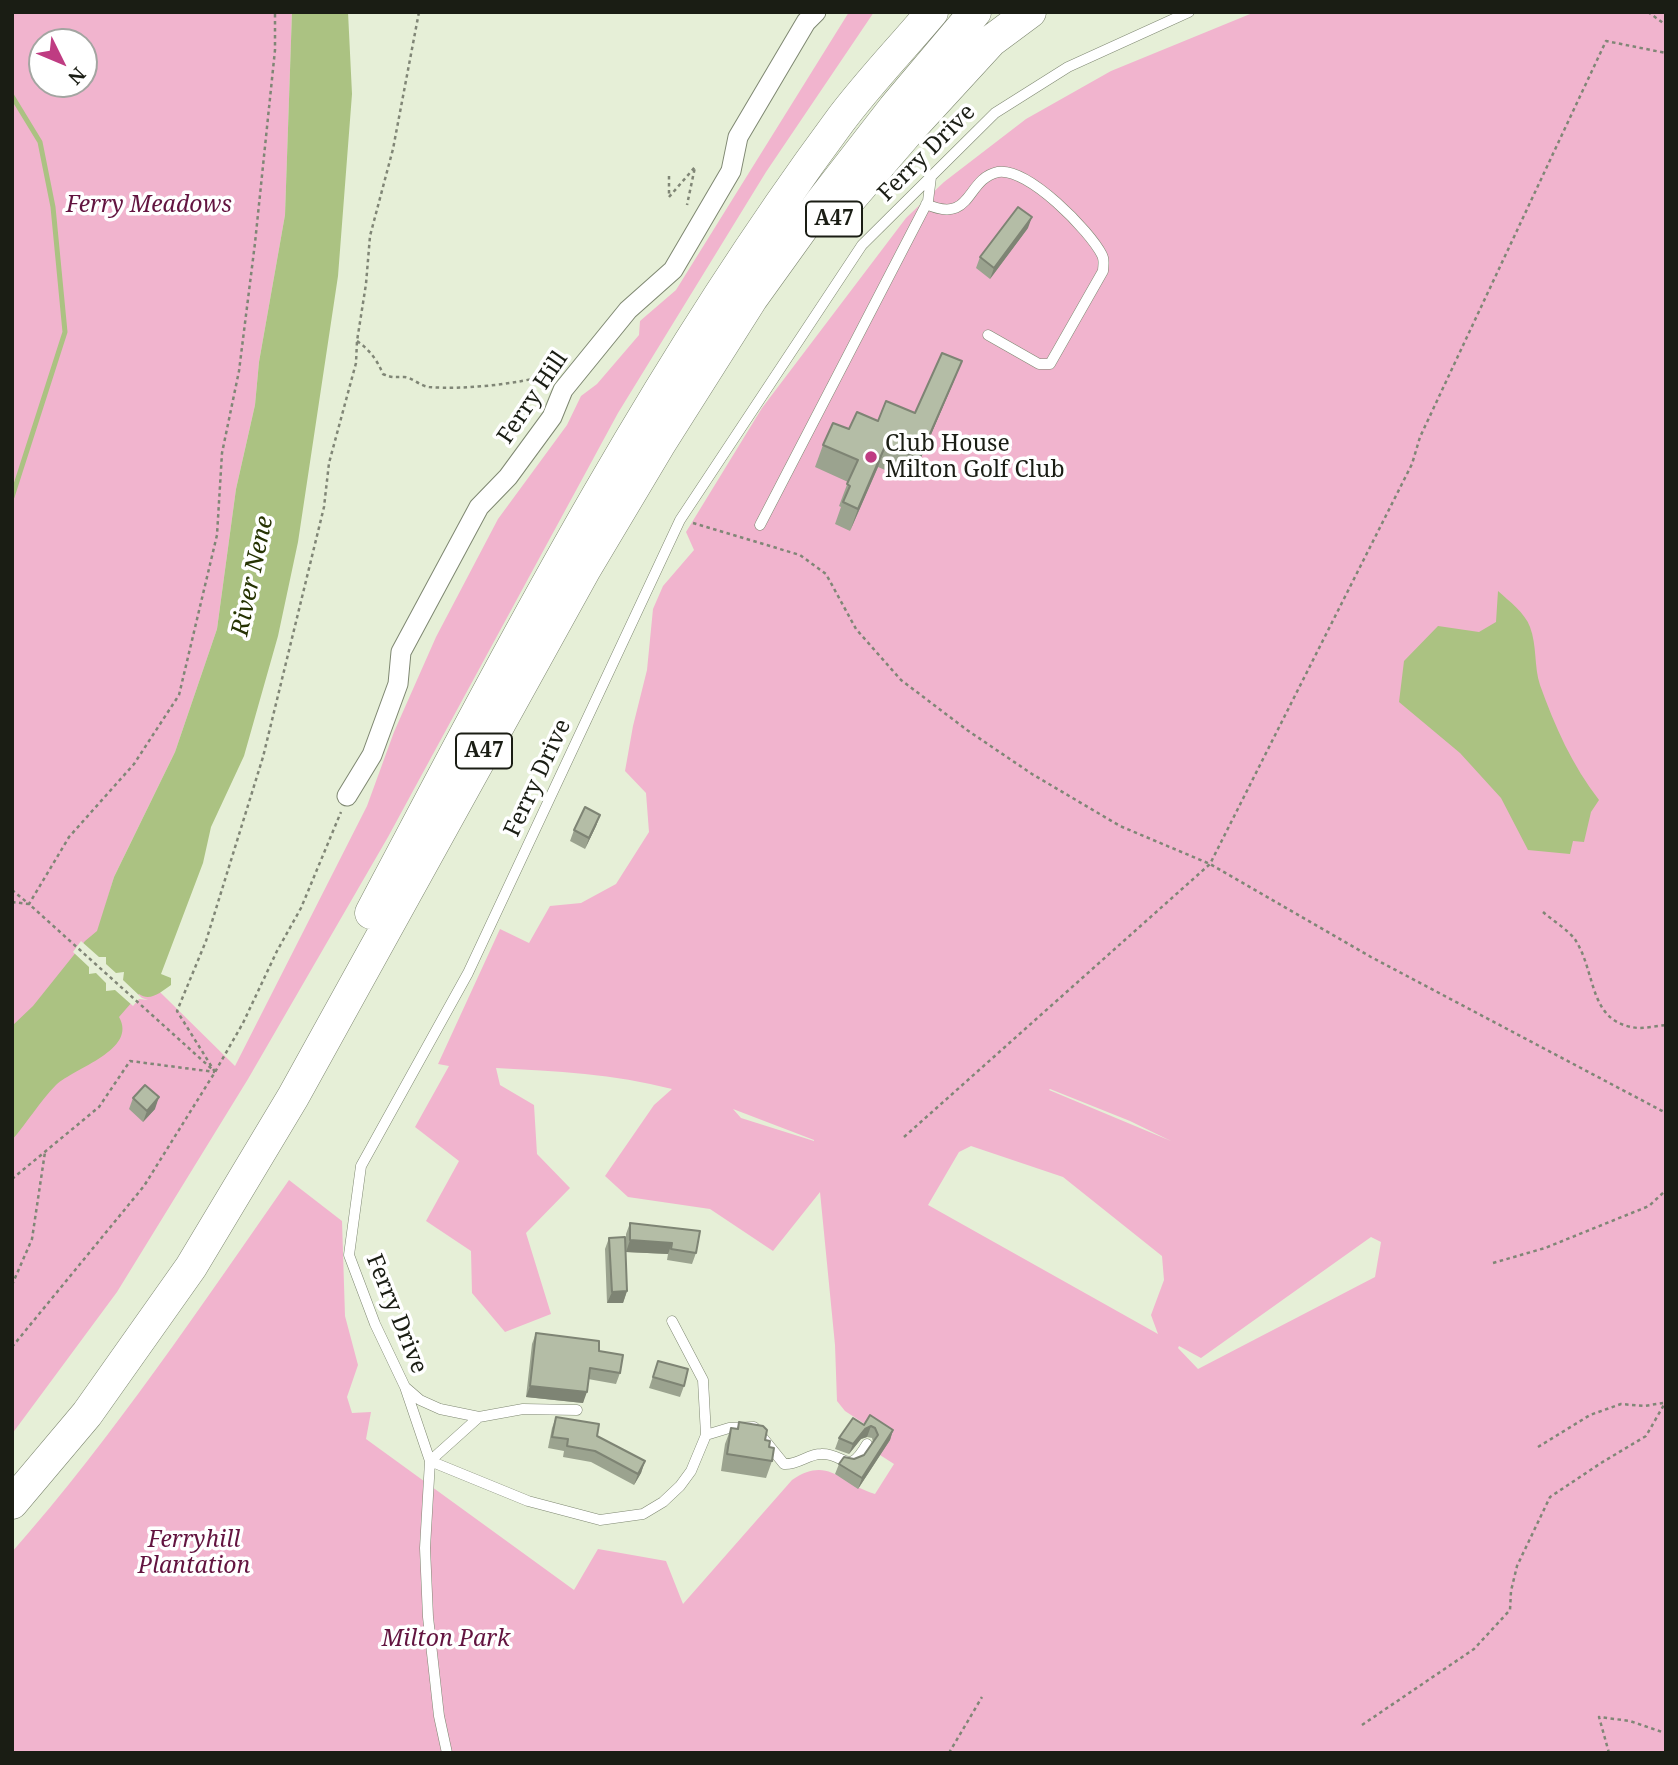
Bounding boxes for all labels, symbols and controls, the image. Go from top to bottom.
north arrow [28,28,98,98]
text: N [62,62,92,90]
street label: Ferry Drive [873,99,981,207]
park label: Ferry Meadows [66,191,232,219]
road number: A47 [806,202,862,236]
street label: Ferry Hill [492,347,574,449]
place label: Club House Milton Golf Club [885,430,1065,484]
marker: Club House Milton Golf Club [863,449,879,465]
water label: River Nene [226,513,280,639]
street label: Ferry Drive [499,715,577,841]
road number: A47 [456,734,512,768]
street label: Ferry Drive [360,1250,432,1378]
park label: Ferryhill Plantation [138,1526,250,1580]
park label: Milton Park [382,1625,510,1653]

